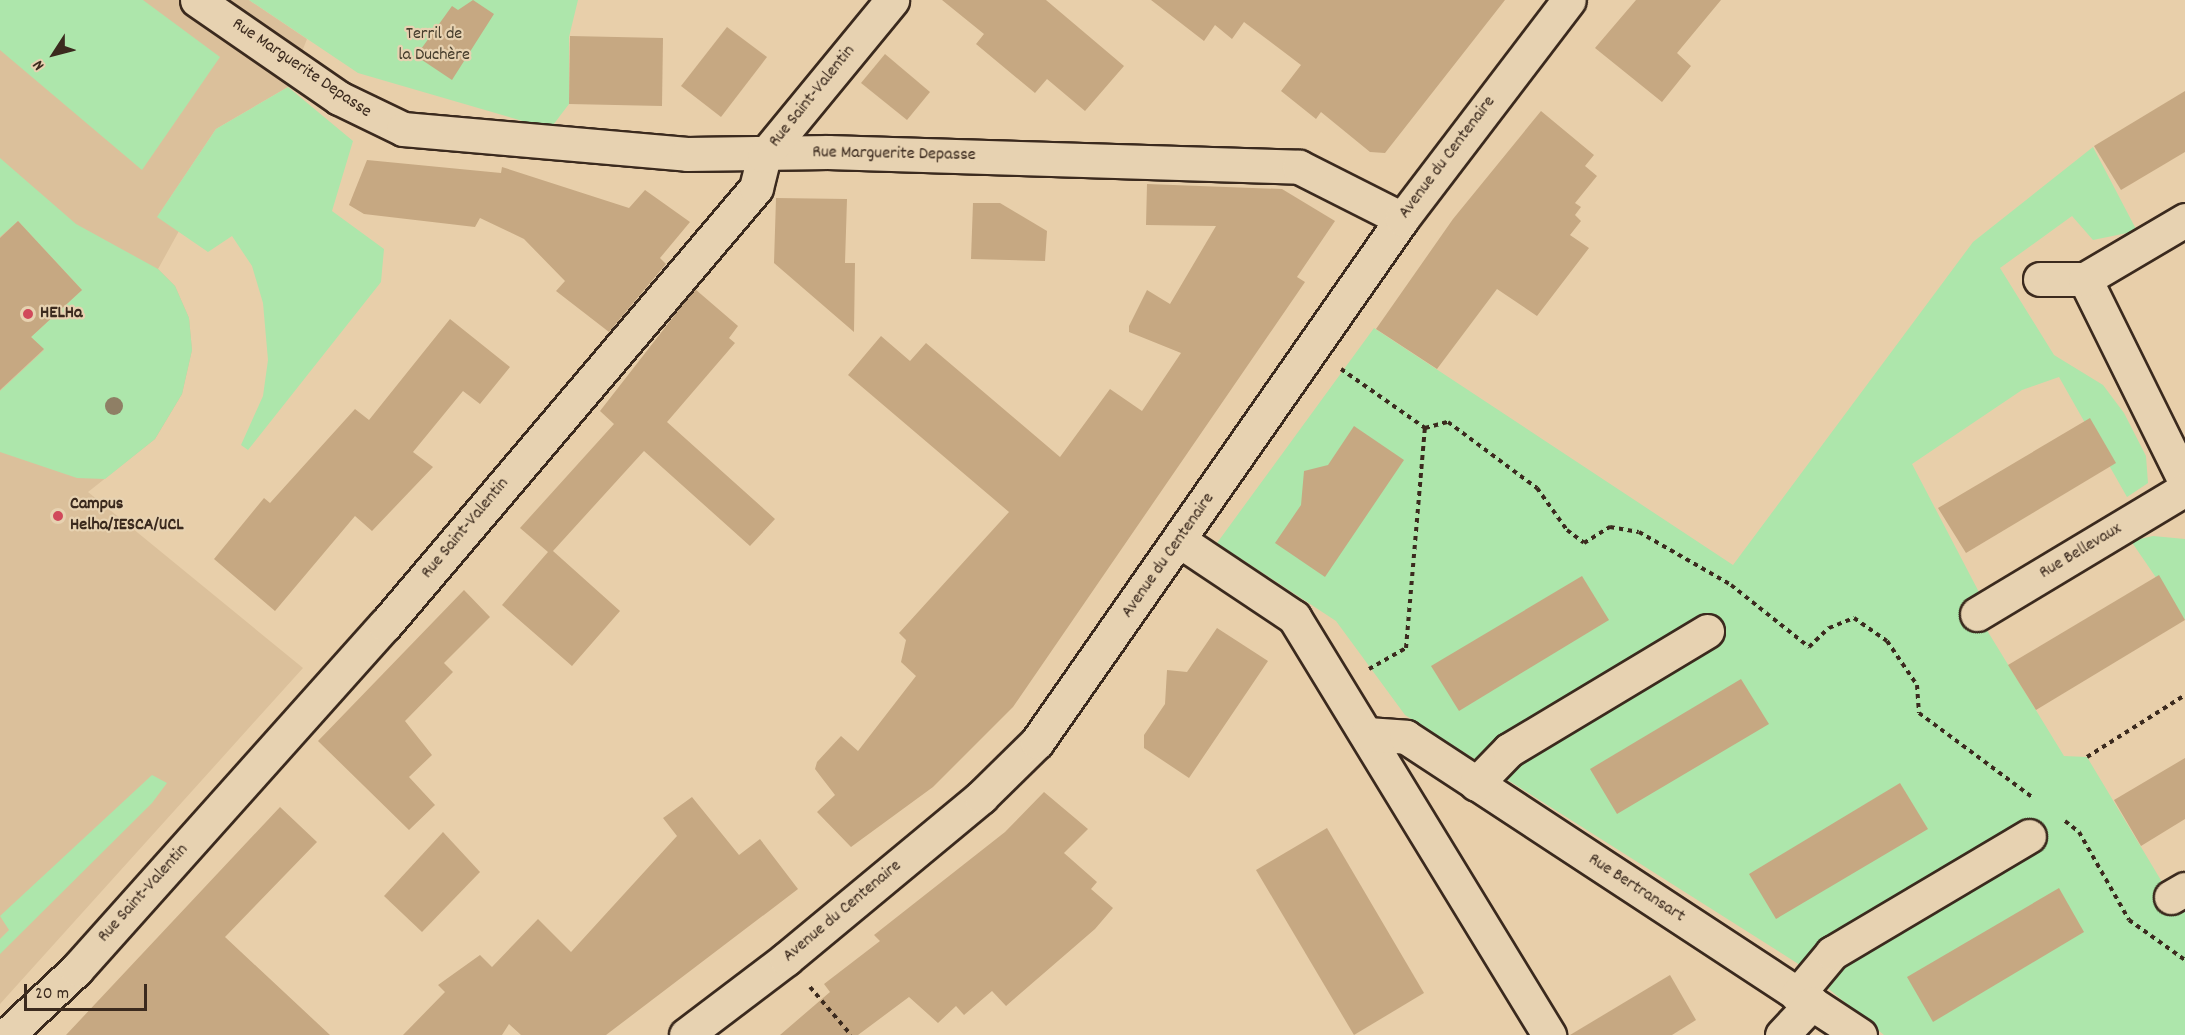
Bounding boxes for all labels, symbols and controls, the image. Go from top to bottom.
street label: Rue Marguerite Depasse [227,14,375,124]
north arrow [24,24,84,84]
park label: Terril de la Duchère [398,25,470,68]
street label: Rue Saint-Valentin [765,42,861,152]
text: N [27,55,51,75]
street label: Avenue du Centenaire [1395,92,1501,224]
street label: Rue Marguerite Depasse [812,143,976,167]
place label: HELHa [40,303,82,325]
marker: HELHa [21,307,35,321]
street label: Rue Saint-Valentin [417,474,515,584]
street label: Avenue du Centenaire [1118,489,1220,623]
place label: Campus Helha/IESCA/UCL [70,495,184,538]
marker: Campus Helha/IESCA/UCL [51,509,65,523]
street label: Rue Bellevaux [2036,519,2126,585]
street label: Rue Saint-Valentin [94,840,194,948]
street label: Rue Bertransart [1584,850,1688,928]
street label: Avenue du Centenaire [779,856,907,968]
scale bar [27,972,150,1010]
text: 20 m [35,982,69,1007]

